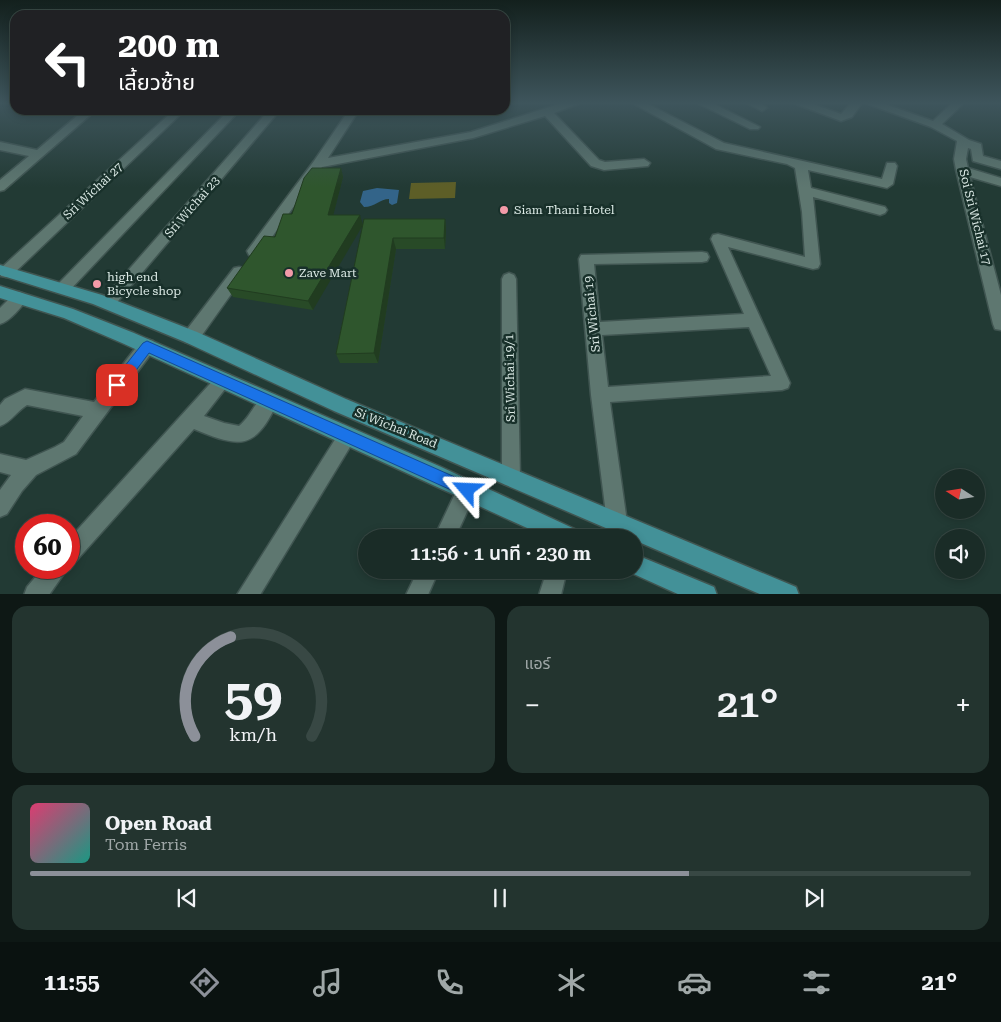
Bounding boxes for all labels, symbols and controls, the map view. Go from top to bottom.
text: 200 m [118,25,219,66]
icon: left [35,30,100,95]
text: เลี้ยวซ้าย [118,70,195,95]
street label: Sri Wichai 27 [60,160,126,222]
street label: Soi Sri Wichai 17 [956,168,994,267]
street label: Sri Wichai 23 [162,173,223,240]
place label: Siam Thani Hotel [514,203,615,217]
marker: Siam Thani Hotel [498,204,510,216]
place label: Zave Mart [299,266,357,280]
marker: Zave Mart [283,267,295,279]
place label: high end Bicycle shop [107,270,181,298]
street label: Sri Wichai 19 [581,275,603,353]
marker: high end Bicycle shop [91,278,103,290]
street label: Sri Wichai 19/1 [502,333,518,422]
pin [96,364,138,406]
icon: arrive [103,371,131,399]
street label: Si Wichai Road [353,405,440,451]
position arrow [440,463,492,515]
north arrow [935,469,985,519]
map controls [935,469,985,579]
speed limit sign: 60 [15,514,80,579]
button: sound [935,529,985,579]
text: 11:56 · 1 นาที · 230 m [410,542,591,565]
text: แอร์ [525,654,550,673]
text: 59 [224,667,282,728]
text: 21° [717,682,778,726]
text: − [525,689,540,722]
text: + [955,689,971,722]
text: km/h [229,724,278,745]
text: Open Road [105,812,212,835]
text: Tom Ferris [105,835,187,854]
icon: previous [173,884,201,912]
icon: pause [486,884,514,912]
icon: next [800,884,828,912]
icon: directions [187,965,222,1000]
icon: music [310,965,345,1000]
icon: phone [432,965,467,1000]
icon: climate [554,965,589,1000]
icon: car [677,965,712,1000]
icon: filters [799,965,834,1000]
text: 11:55 [44,970,100,995]
text: 21° [922,970,957,995]

